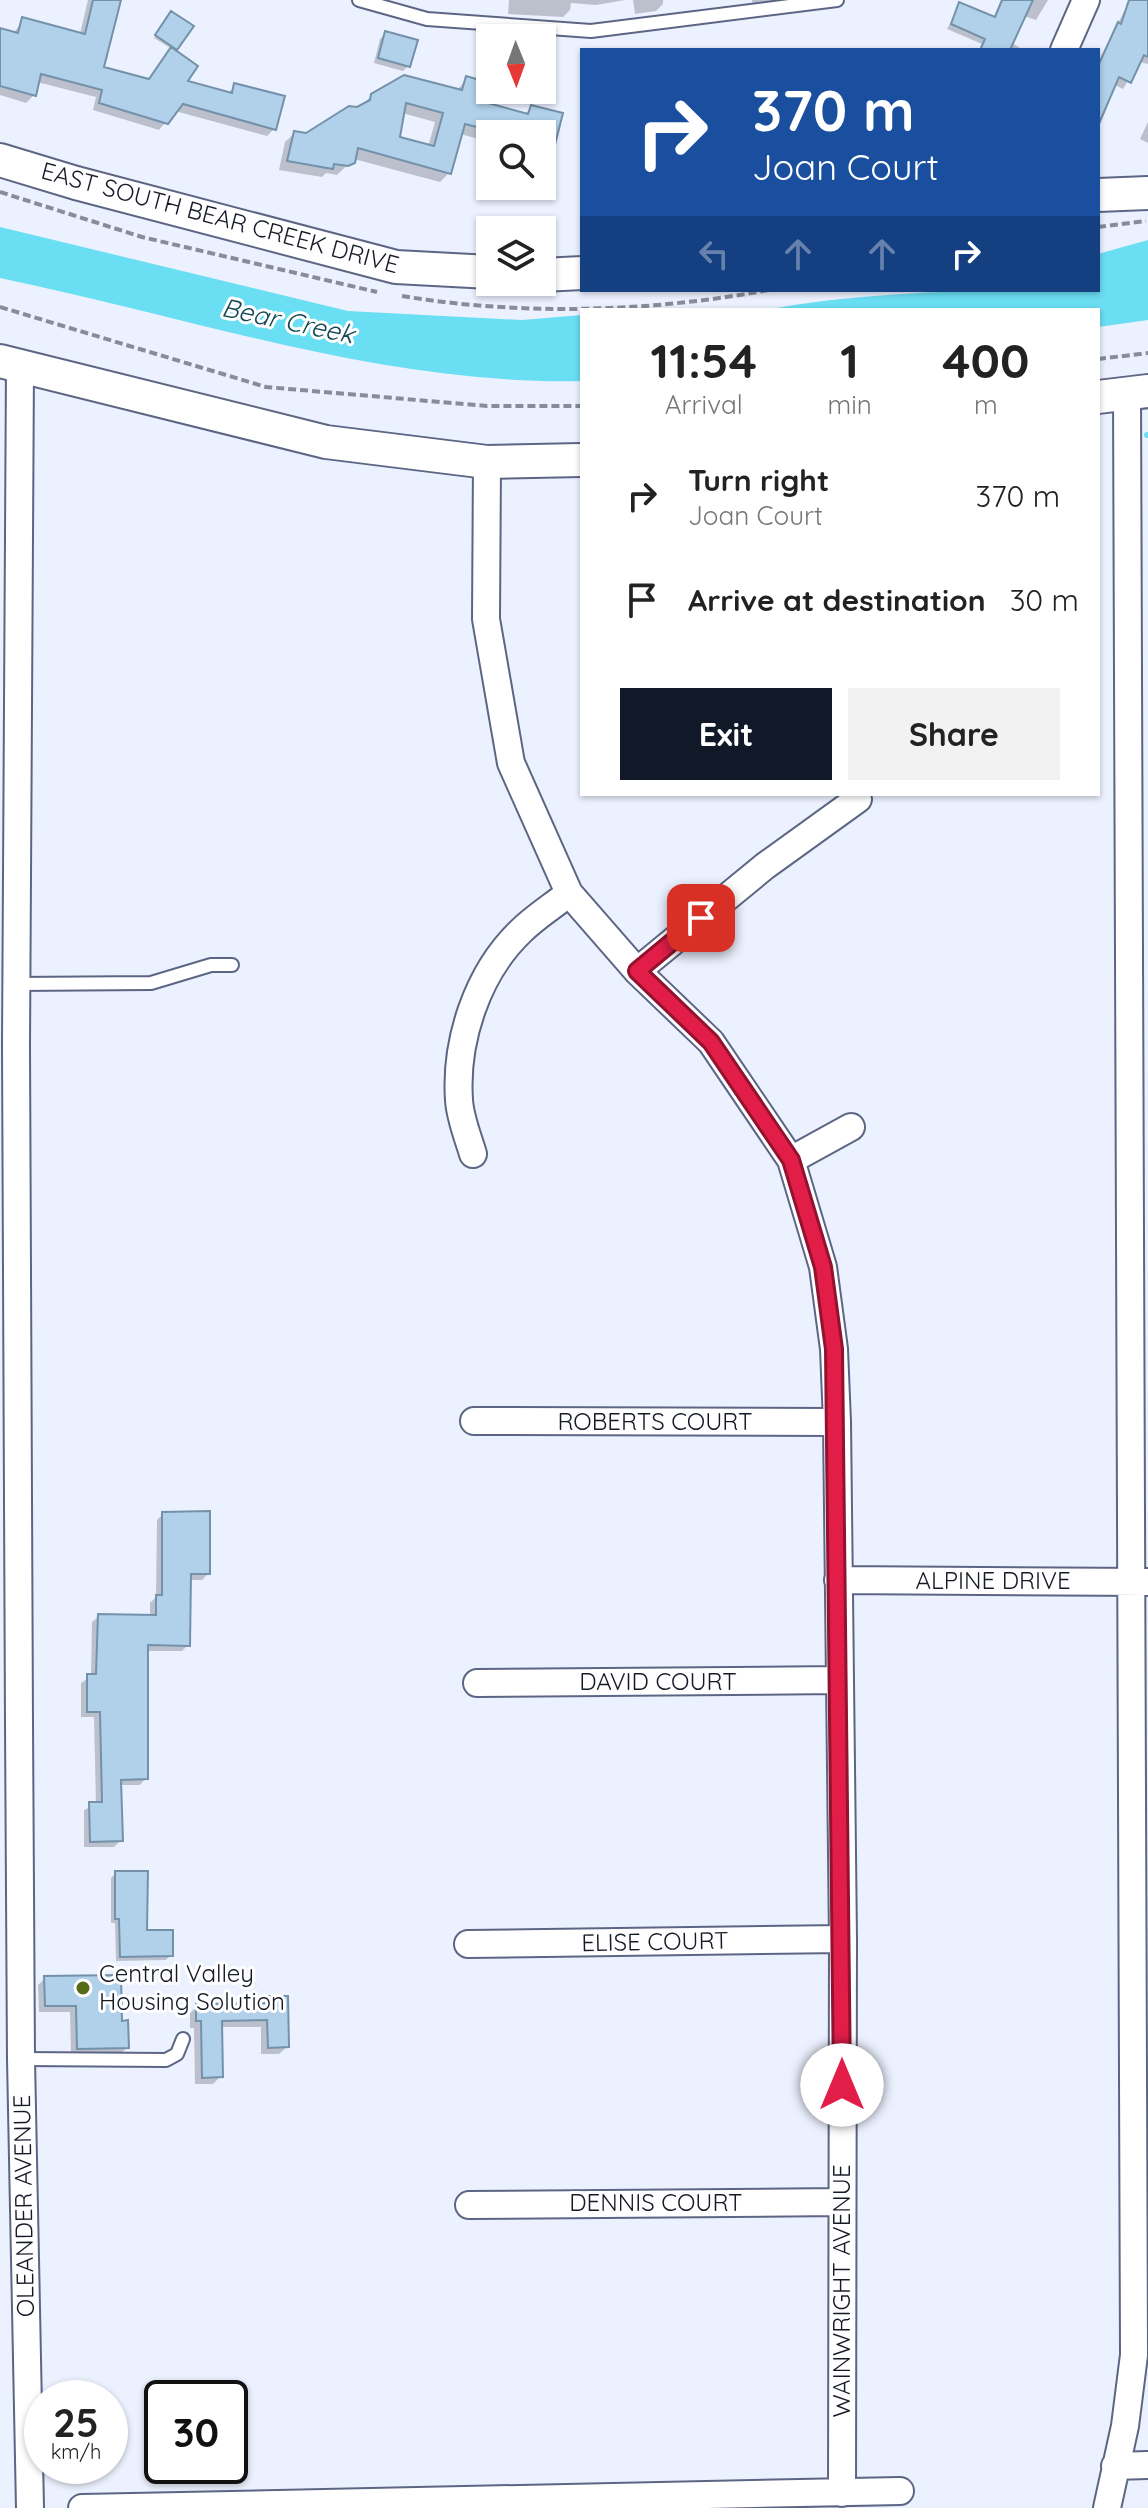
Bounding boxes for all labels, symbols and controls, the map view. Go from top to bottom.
north arrow [476,24,556,104]
map controls [476,24,556,296]
text: 370 m [752,75,915,145]
icon: right [620,80,724,184]
button: search [476,120,556,200]
text: Joan Court [752,144,939,189]
street label: EAST SOUTH BEAR CREEK DRIVE [38,155,402,279]
button: layers [476,216,556,296]
icon: left [692,232,736,276]
icon: ahead [776,232,820,276]
icon: ahead [860,232,904,276]
icon: right [944,232,988,276]
water label: Bear Creek [219,290,359,351]
text: 11:54 [651,330,757,390]
text: 1 [840,330,859,390]
text: 400 [942,330,1029,390]
text: Arrival [665,388,743,421]
text: min [827,388,872,421]
text: m [974,388,998,421]
text: Turn right [688,461,829,499]
icon: right [620,474,664,518]
text: 370 m [975,477,1060,515]
text: Joan Court [688,499,823,532]
icon: arrive [620,578,664,622]
text: Arrive at destination [688,581,986,619]
text: 30 m [1010,581,1079,619]
button: Exit [620,688,832,780]
button: Share [848,688,1060,780]
pin [667,884,735,952]
icon: arrive [679,896,723,940]
street label: ROBERTS COURT [557,1406,753,1436]
street label: ALPINE DRIVE [915,1565,1071,1595]
street label: DAVID COURT [579,1666,737,1696]
street label: ELISE COURT [581,1925,729,1957]
place label: Central Valley Housing Solution [99,1958,285,2016]
marker: Central Valley Housing Solution [74,1979,92,1997]
position arrow [800,2043,884,2127]
street label: OLEANDER AVENUE [6,2095,40,2317]
street label: WAINWRIGHT AVENUE [826,2164,856,2418]
street label: DENNIS COURT [569,2187,743,2217]
speed limit sign: 30 [144,2380,248,2484]
text: 25 [53,2397,99,2447]
text: km/h [51,2439,101,2464]

